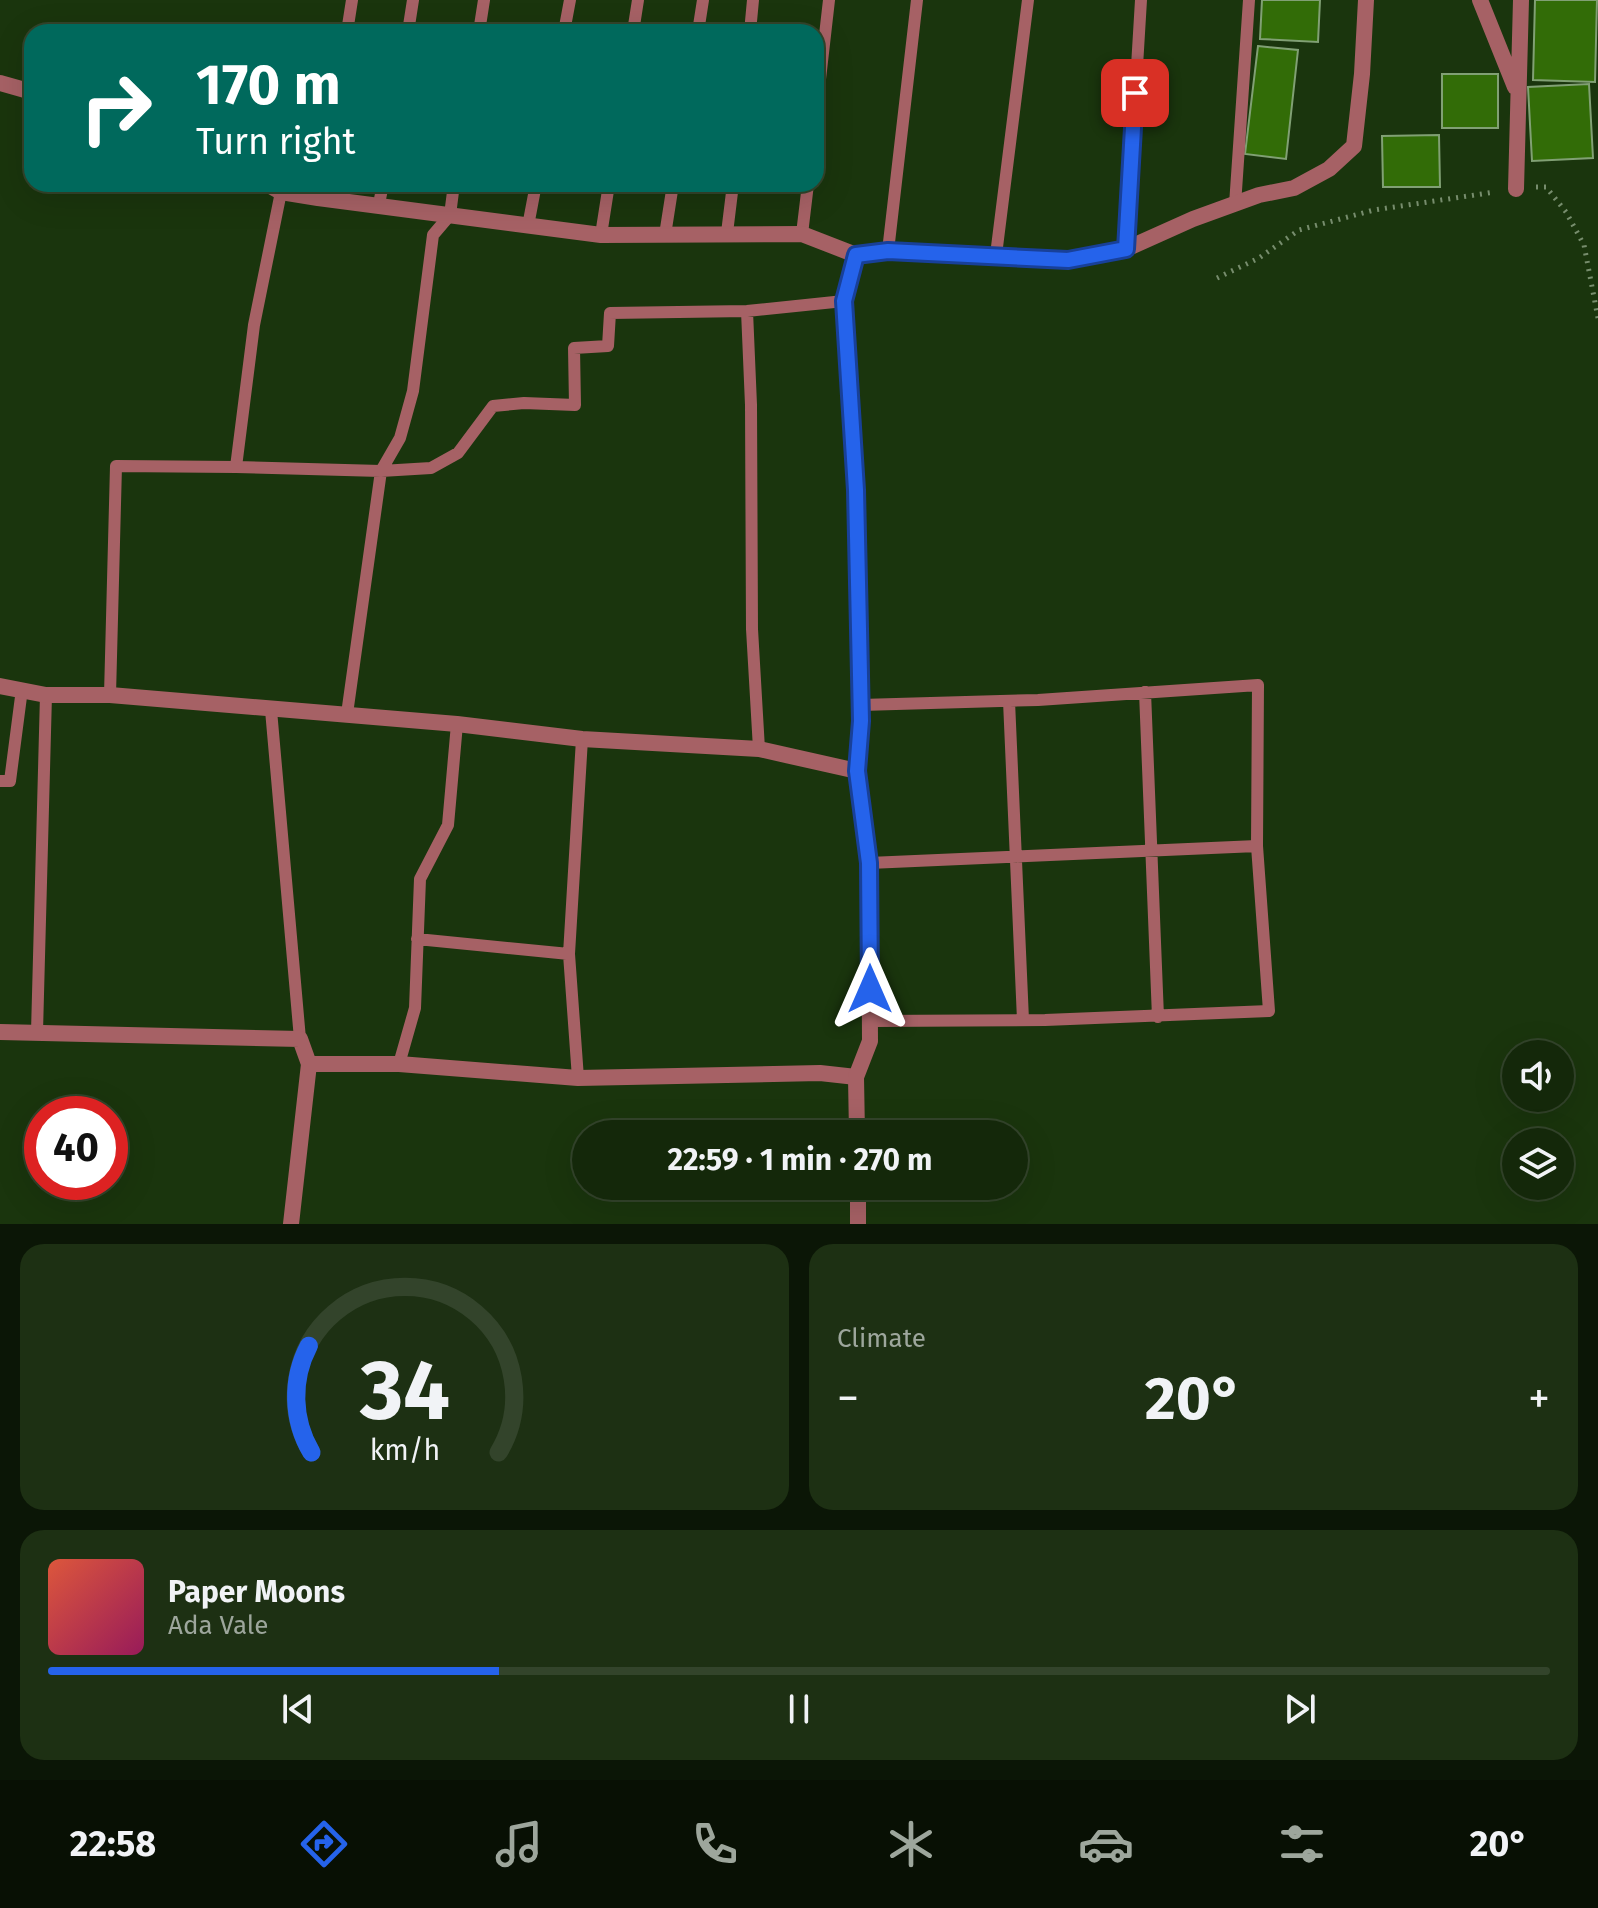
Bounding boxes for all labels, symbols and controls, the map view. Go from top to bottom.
text: 170 m [196,52,341,119]
icon: right [64,56,168,160]
pin [1101,59,1169,127]
icon: arrive [1113,71,1157,115]
text: Turn right [196,120,356,164]
position arrow [828,947,912,1031]
map controls [1502,1040,1574,1200]
button: sound [1502,1040,1574,1112]
speed limit sign: 40 [24,1096,128,1200]
button: layers [1502,1128,1574,1200]
text: 22:59 · 1 min · 270 m [668,1142,932,1178]
text: Climate [837,1323,926,1354]
text: 34 [358,1341,450,1441]
text: 20° [1145,1363,1242,1435]
text: − [837,1372,859,1425]
text: + [1528,1372,1550,1425]
text: km/h [369,1433,440,1468]
text: Paper Moons [168,1574,345,1610]
text: Ada Vale [168,1610,268,1641]
icon: previous [276,1687,320,1731]
icon: pause [777,1687,821,1731]
icon: next [1278,1687,1322,1731]
icon: directions [296,1816,352,1872]
icon: music [491,1816,547,1872]
icon: phone [687,1816,743,1872]
icon: climate [883,1816,939,1872]
icon: car [1078,1816,1134,1872]
icon: filters [1274,1816,1330,1872]
text: 22:58 [70,1822,156,1866]
text: 20° [1470,1822,1528,1866]

